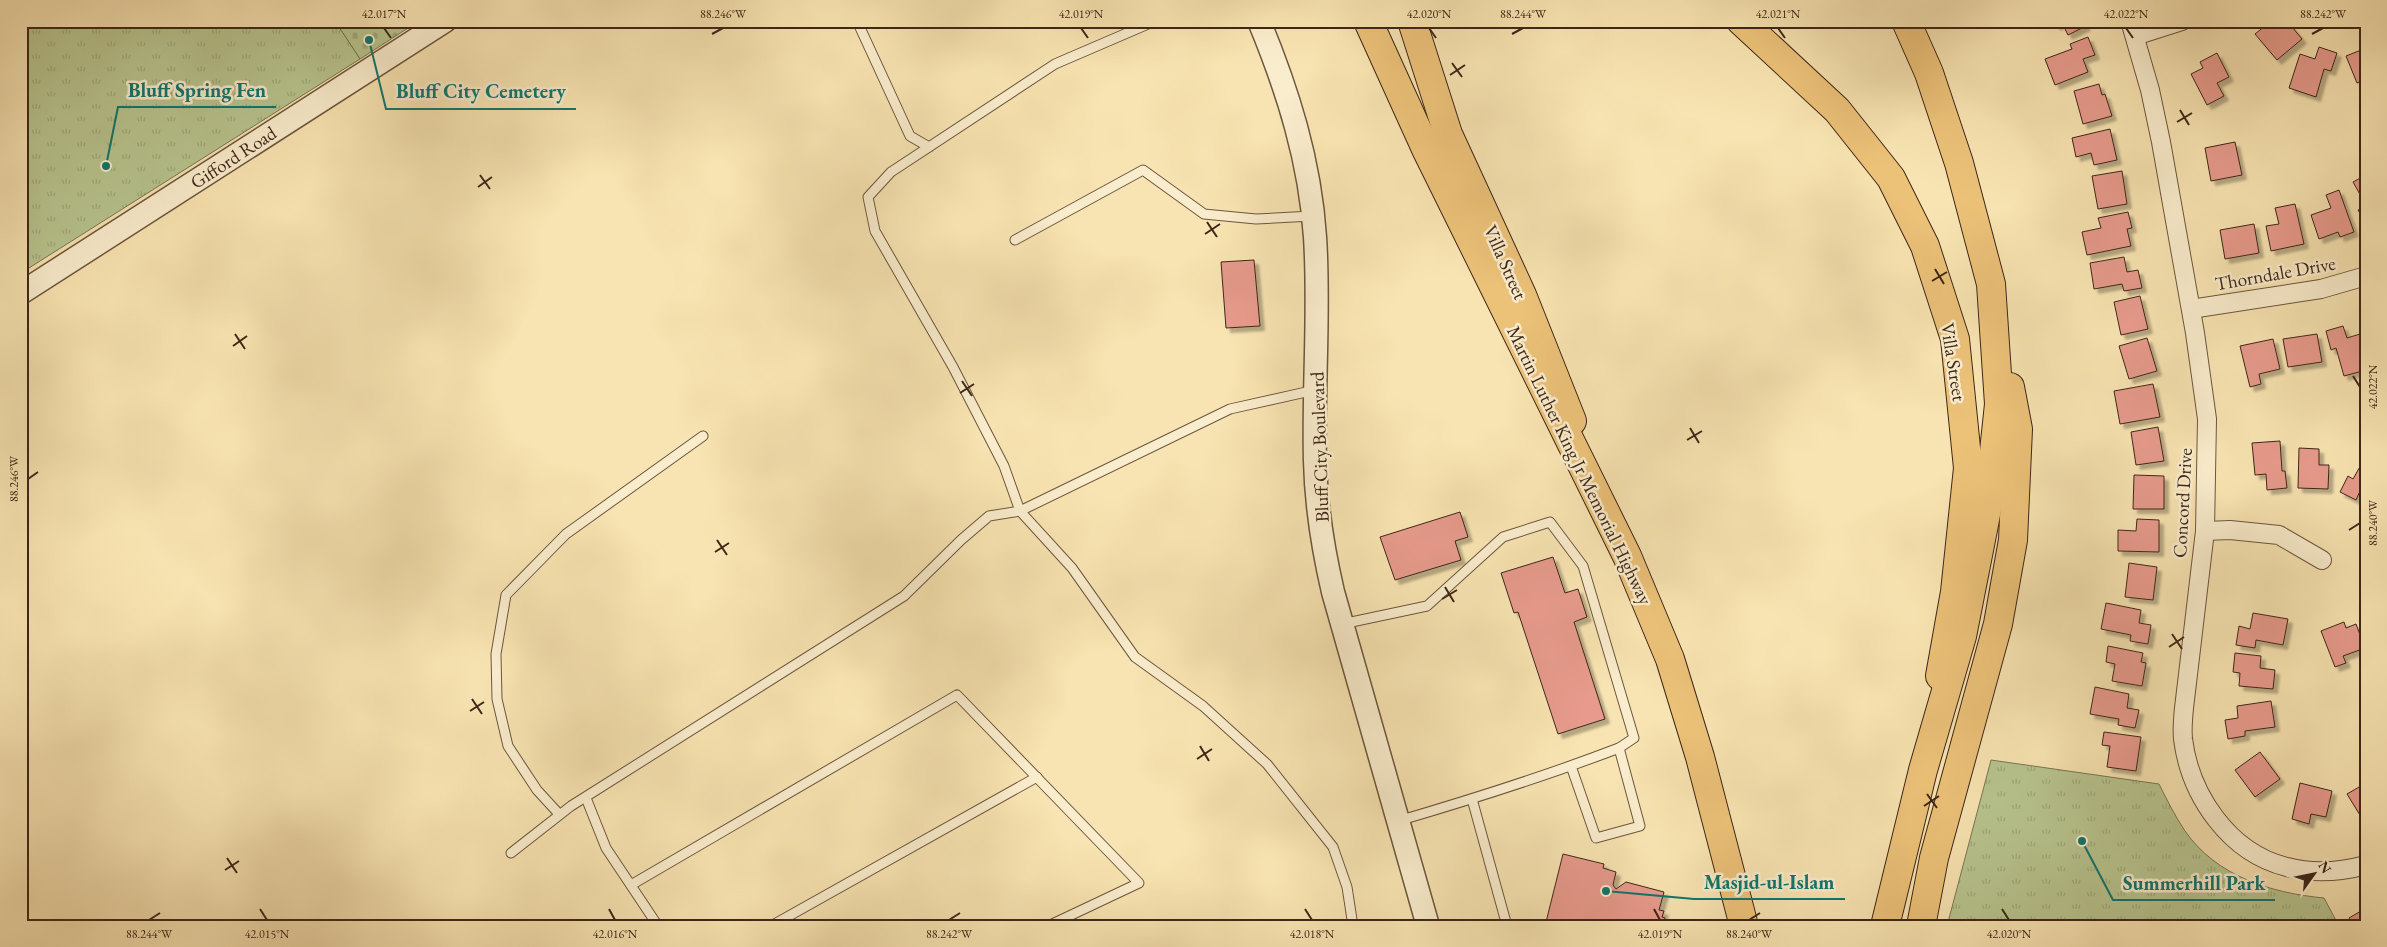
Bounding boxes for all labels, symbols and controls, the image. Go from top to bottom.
text: 42.017°N [362,6,407,22]
text: 88.246°W [700,6,747,22]
text: 42.019°N [1059,6,1104,22]
text: 42.020°N [1407,6,1452,22]
text: 88.244°W [1500,6,1547,22]
text: 42.021°N [1756,6,1801,22]
text: 42.022°N [2104,6,2149,22]
text: 88.242°W [2300,6,2347,22]
callout: Bluff Spring Fen [118,72,276,107]
callout: Bluff City Cemetery [386,74,576,109]
text: Bluff Spring Fen [128,77,266,103]
text: Bluff City Cemetery [396,78,566,104]
street label: Gifford Road [185,120,281,195]
street label: Villa Street [1478,221,1533,304]
street label: Thorndale Drive [2213,251,2337,296]
street label: Villa Street [1935,321,1972,403]
street label: Martin Luther King Jr Memorial Highway [1501,322,1658,609]
text: 42.022°N [2365,364,2381,409]
street label: Bluff City Boulevard [1304,371,1335,523]
street label: Concord Drive [2167,447,2198,559]
text: 88.246°W [6,455,22,502]
text: 88.240°W [2365,499,2381,546]
north arrow [2290,850,2340,900]
text: N [2314,857,2336,877]
callout: Masjid-ul-Islam [1694,864,1845,899]
callout: Summerhill Park [2113,865,2275,900]
text: Masjid-ul-Islam [1704,869,1834,895]
text: Summerhill Park [2123,870,2266,896]
text: 88.244°W [126,926,173,942]
text: 42.015°N [245,926,290,942]
text: 42.016°N [593,926,638,942]
text: 88.242°W [926,926,973,942]
text: 42.018°N [1290,926,1335,942]
text: 42.019°N [1638,926,1683,942]
text: 88.240°W [1726,926,1773,942]
text: 42.020°N [1987,926,2032,942]

